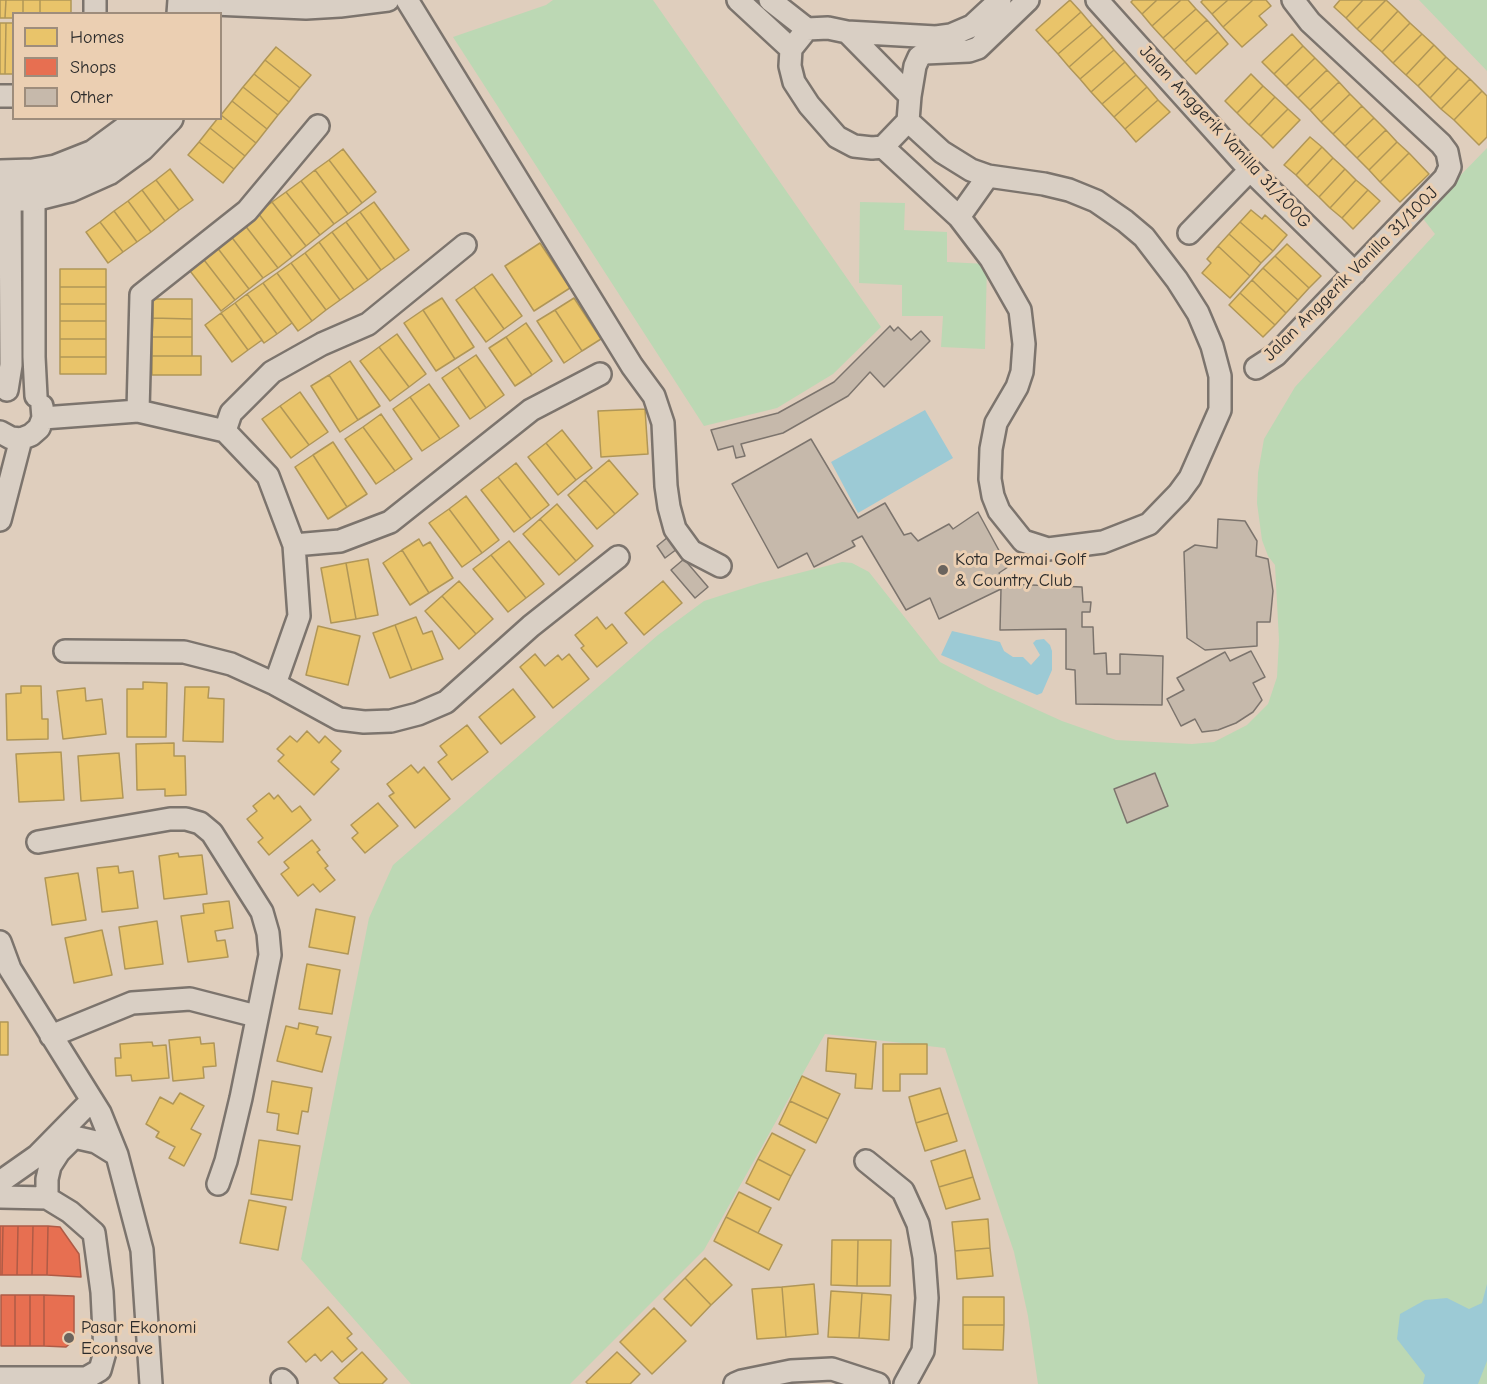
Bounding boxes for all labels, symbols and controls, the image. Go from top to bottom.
legend [12,12,222,120]
text: Homes [70,27,124,48]
street label: Jalan Anggerik Vanilla 31/100G [1134,41,1316,233]
text: Shops [70,57,116,78]
text: Other [70,87,113,108]
street label: Jalan Anggerik Vanilla 31/100J [1259,182,1443,366]
place label: Kota Permai Golf & Country Club [955,549,1085,592]
marker: Kota Permai Golf & Country Club [936,563,950,577]
place label: Pasar Ekonomi Econsave [81,1317,197,1360]
marker: Pasar Ekonomi Econsave [62,1331,76,1345]

